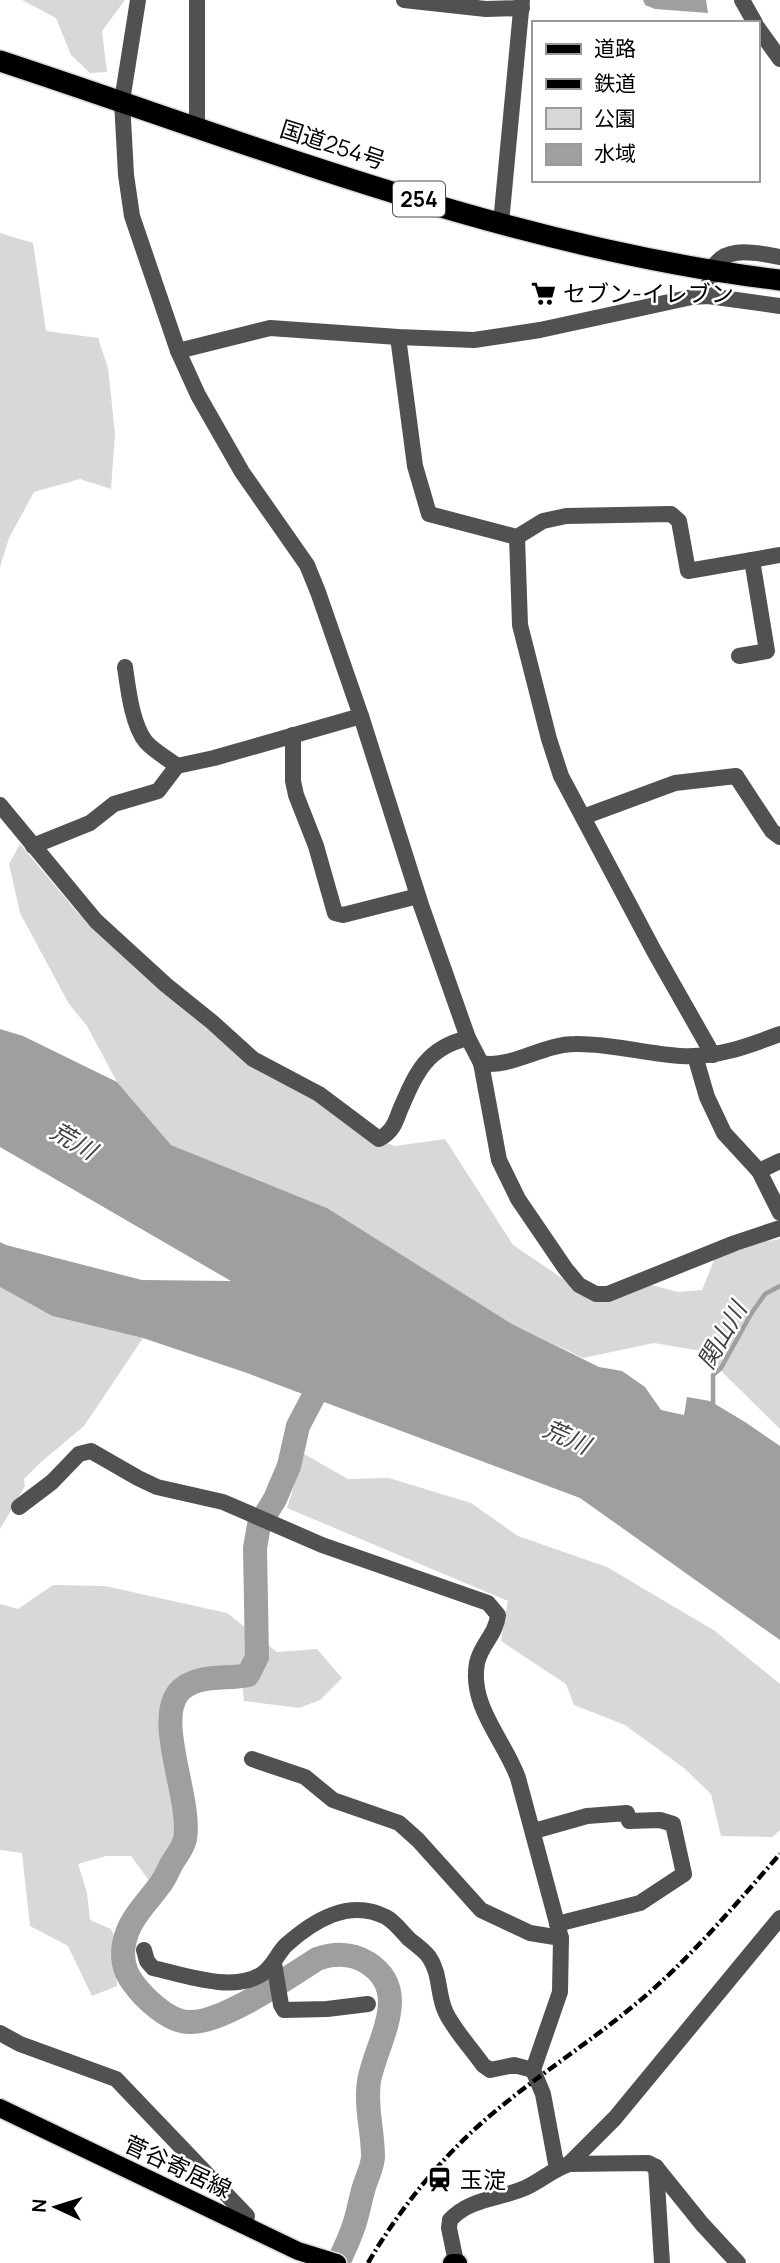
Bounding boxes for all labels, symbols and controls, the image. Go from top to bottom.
legend [532,21,759,182]
text: 道路 [594,34,636,62]
text: 鉄道 [594,69,636,97]
text: 公園 [594,104,636,132]
street label: 国道254号 [276,112,390,176]
text: 水域 [594,139,636,167]
road number: 254 [393,182,445,216]
place label: セブン-イレブン [563,277,734,309]
supermarket icon: セブン-イレブン [529,279,557,307]
water label: 荒川 [45,1114,106,1168]
water label: 関山川 [689,1293,755,1374]
water label: 荒川 [538,1411,598,1462]
street label: 菅谷寄居線 [119,2127,237,2205]
place label: 玉淀 [460,2163,506,2195]
station icon: 玉淀 [426,2165,454,2193]
north arrow [21,2172,91,2242]
text: N [26,2198,52,2214]

